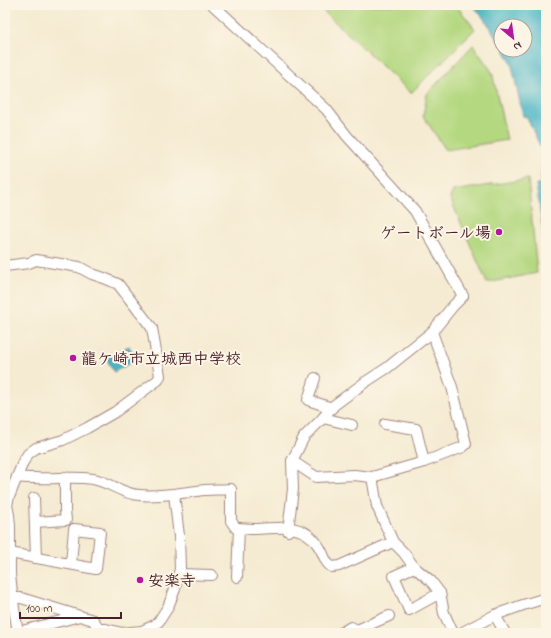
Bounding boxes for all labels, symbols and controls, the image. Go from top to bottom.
north arrow [493,18,533,58]
text: N [510,37,524,55]
place label: ゲートボール場 [380,222,491,246]
marker: ゲートボール場 [494,227,504,237]
place label: 龍ケ崎市立城西中学校 [81,348,241,372]
marker: 龍ケ崎市立城西中学校 [68,353,78,363]
place label: 安楽寺 [148,570,196,594]
marker: 安楽寺 [135,575,145,585]
scale bar [20,594,121,620]
text: 100 m [26,600,53,618]

